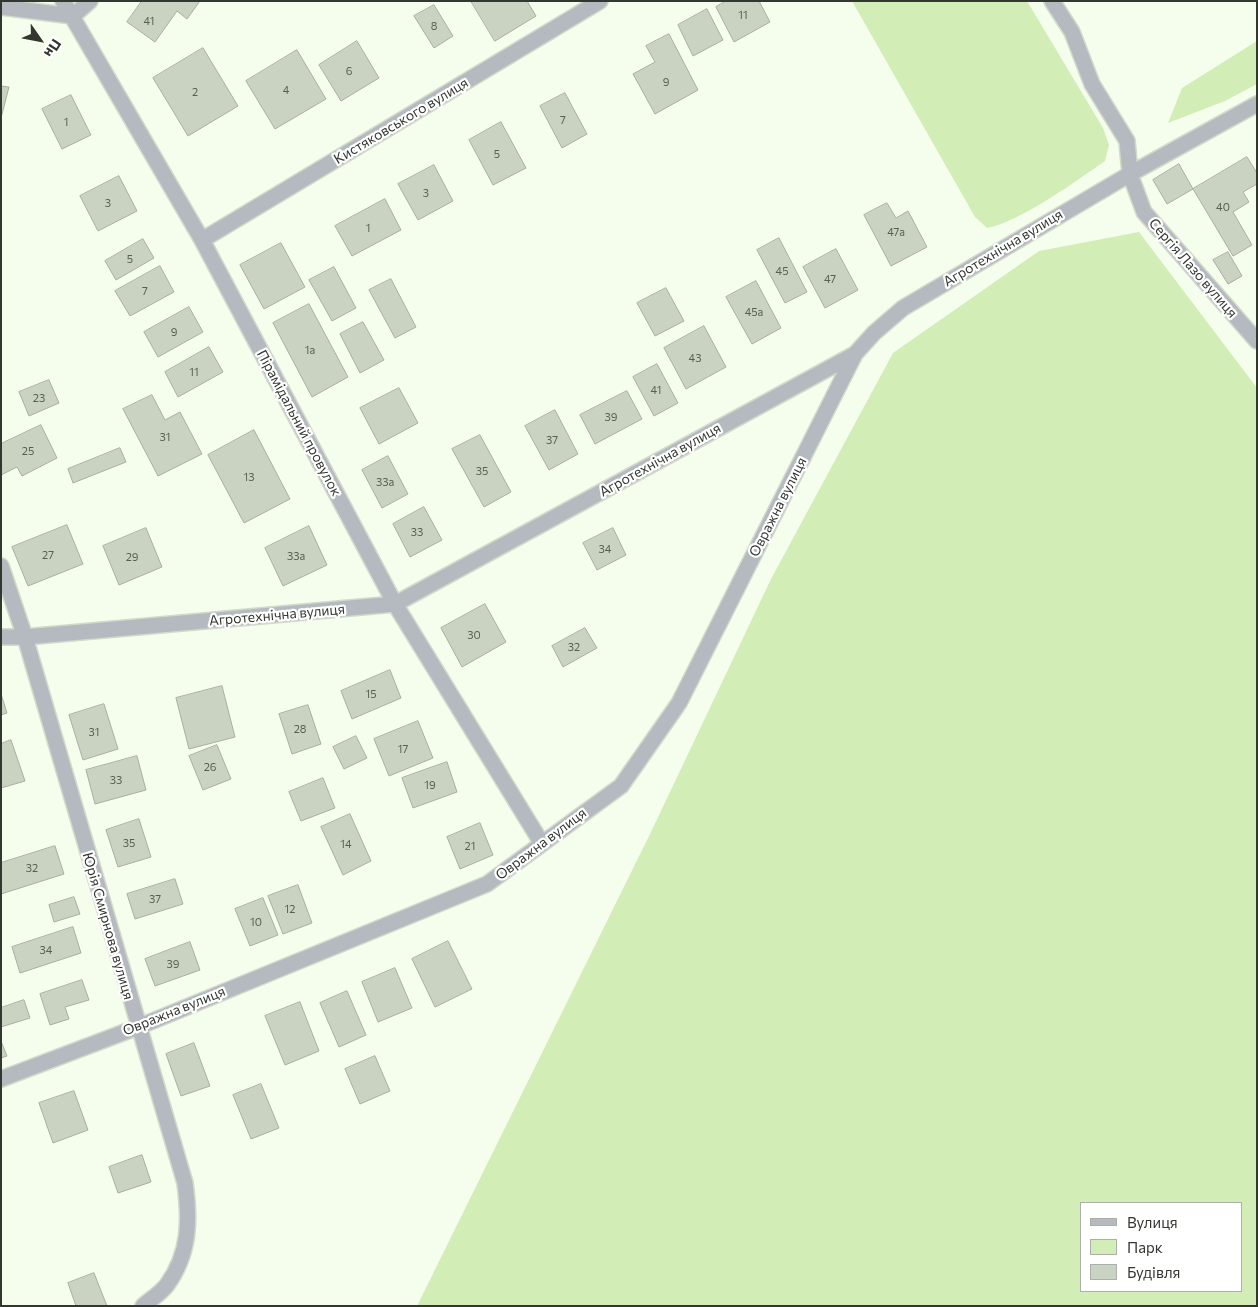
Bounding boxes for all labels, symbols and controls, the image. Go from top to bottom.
house number: 11 [738,8,748,22]
house number: 41 [144,14,154,28]
north arrow [15,15,65,65]
house number: 8 [431,19,437,33]
text: Пн [41,36,65,61]
house number: 6 [346,64,352,78]
street label: Кистяковського вулиця [331,74,471,168]
house number: 9 [663,75,669,89]
house number: 4 [283,83,289,97]
house number: 2 [192,85,198,99]
house number: 7 [560,113,566,127]
house number: 1 [64,115,68,129]
house number: 5 [494,147,500,161]
house number: 3 [423,186,429,200]
house number: 3 [105,196,111,210]
house number: 40 [1216,200,1230,214]
street label: Агротехнічна вулиця [940,206,1066,290]
street label: Сергія Лазо вулиця [1145,215,1241,321]
house number: 1 [366,221,370,235]
house number: 47а [887,225,905,239]
house number: 5 [127,252,133,266]
house number: 45 [776,264,788,278]
house number: 47 [824,272,836,286]
house number: 7 [142,284,148,298]
house number: 45а [745,305,763,319]
house number: 9 [171,325,177,339]
house number: 1а [305,343,315,357]
street label: Пірамідальний провулок [253,347,345,499]
house number: 43 [689,351,701,365]
house number: 11 [189,365,199,379]
house number: 41 [651,383,661,397]
house number: 23 [33,391,45,405]
house number: 39 [605,410,617,424]
street label: Агротехнічна вулиця [596,420,724,500]
house number: 31 [160,430,170,444]
house number: 37 [546,433,558,447]
house number: 25 [22,444,34,458]
street label: Овражна вулиця [746,455,810,559]
house number: 35 [476,464,488,478]
house number: 13 [244,470,254,484]
house number: 33а [376,475,394,489]
house number: 33 [411,525,423,539]
house number: 34 [599,542,611,556]
house number: 27 [42,548,54,562]
house number: 33а [287,549,305,563]
house number: 29 [126,550,138,564]
street label: Агротехнічна вулиця [208,601,346,629]
house number: 30 [467,628,481,642]
house number: 32 [568,640,580,654]
house number: 15 [365,687,377,701]
house number: 28 [294,722,306,736]
house number: 31 [89,725,99,739]
house number: 17 [398,742,408,756]
house number: 26 [204,760,216,774]
house number: 33 [110,773,122,787]
house number: 19 [424,778,436,792]
street label: Овражна вулиця [492,804,590,884]
house number: 35 [123,836,135,850]
house number: 14 [340,837,352,851]
house number: 21 [465,839,475,853]
street label: Юрія Смирнова вулиця [79,851,137,1001]
house number: 32 [26,861,38,875]
house number: 37 [149,892,161,906]
house number: 12 [285,902,295,916]
house number: 10 [250,915,262,929]
house number: 34 [40,943,52,957]
house number: 39 [167,957,179,971]
street label: Овражна вулиця [120,983,228,1039]
legend [1080,1202,1243,1292]
text: Вулиця [1127,1213,1178,1231]
text: Парк [1127,1238,1163,1256]
text: Будівля [1127,1263,1180,1281]

